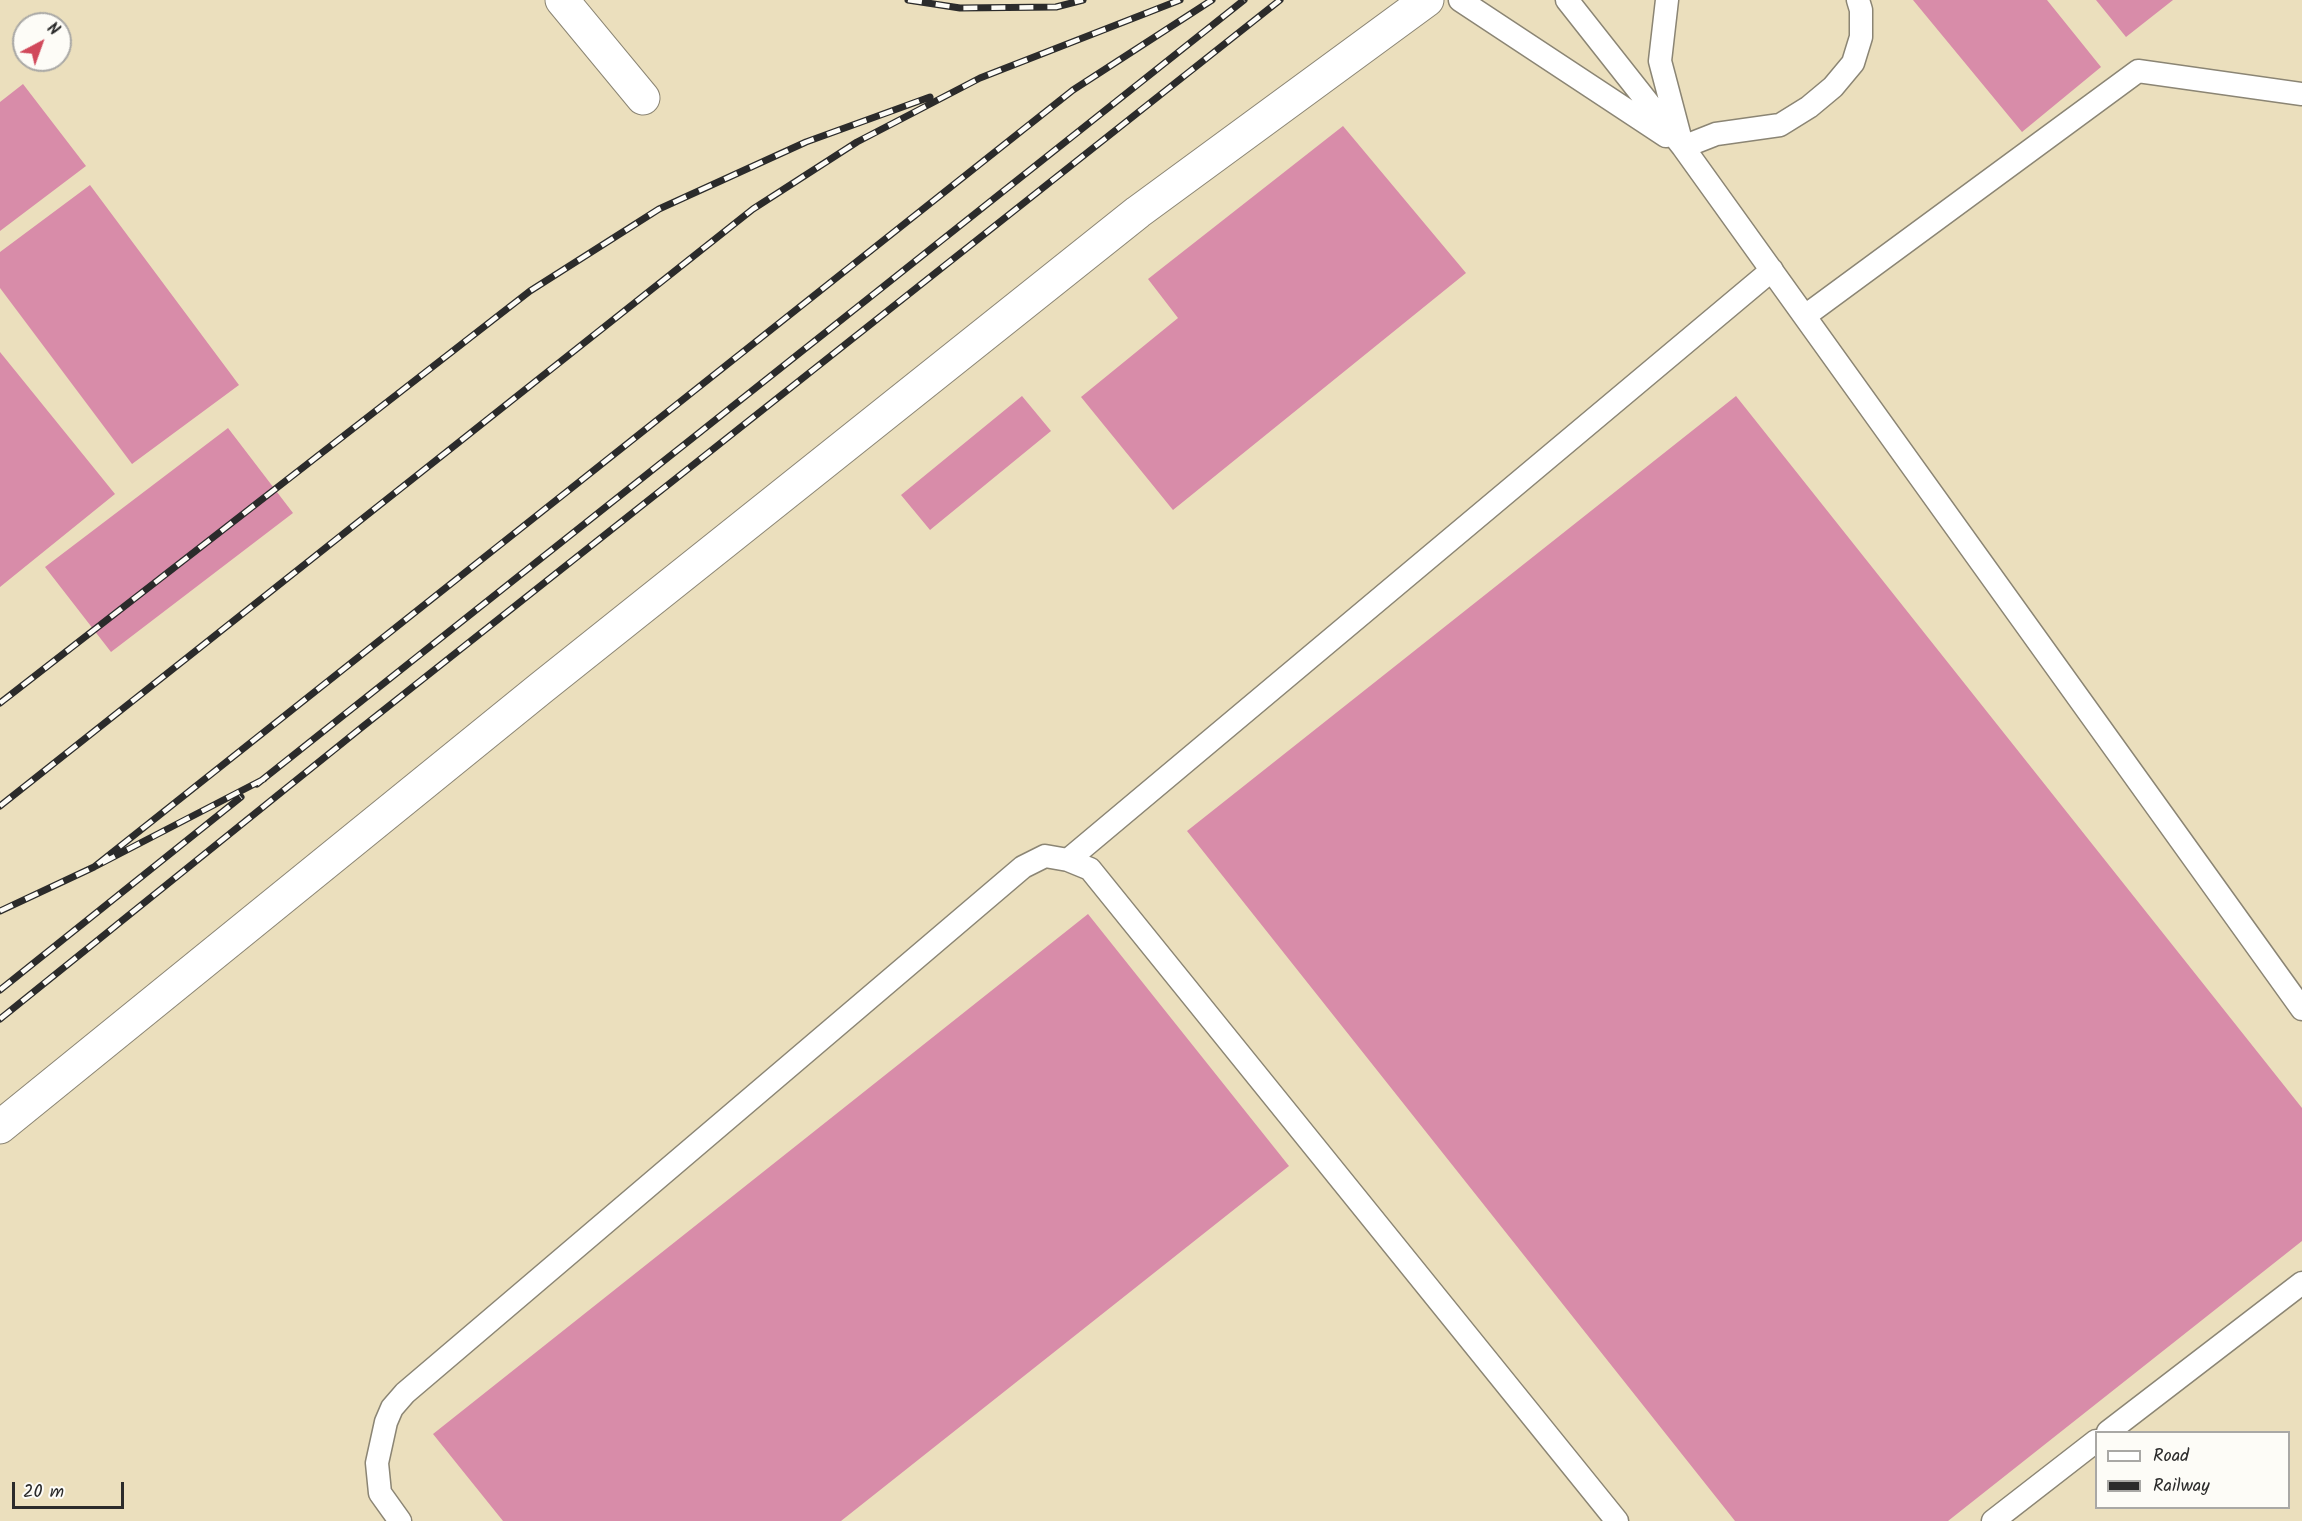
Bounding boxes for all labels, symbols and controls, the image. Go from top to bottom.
north arrow [12,12,72,72]
text: N [41,17,65,42]
legend [2095,1431,2290,1509]
text: Road [2153,1442,2189,1471]
scale bar [15,1470,128,1508]
text: Railway [2153,1472,2210,1501]
text: 20 m [23,1478,64,1507]

